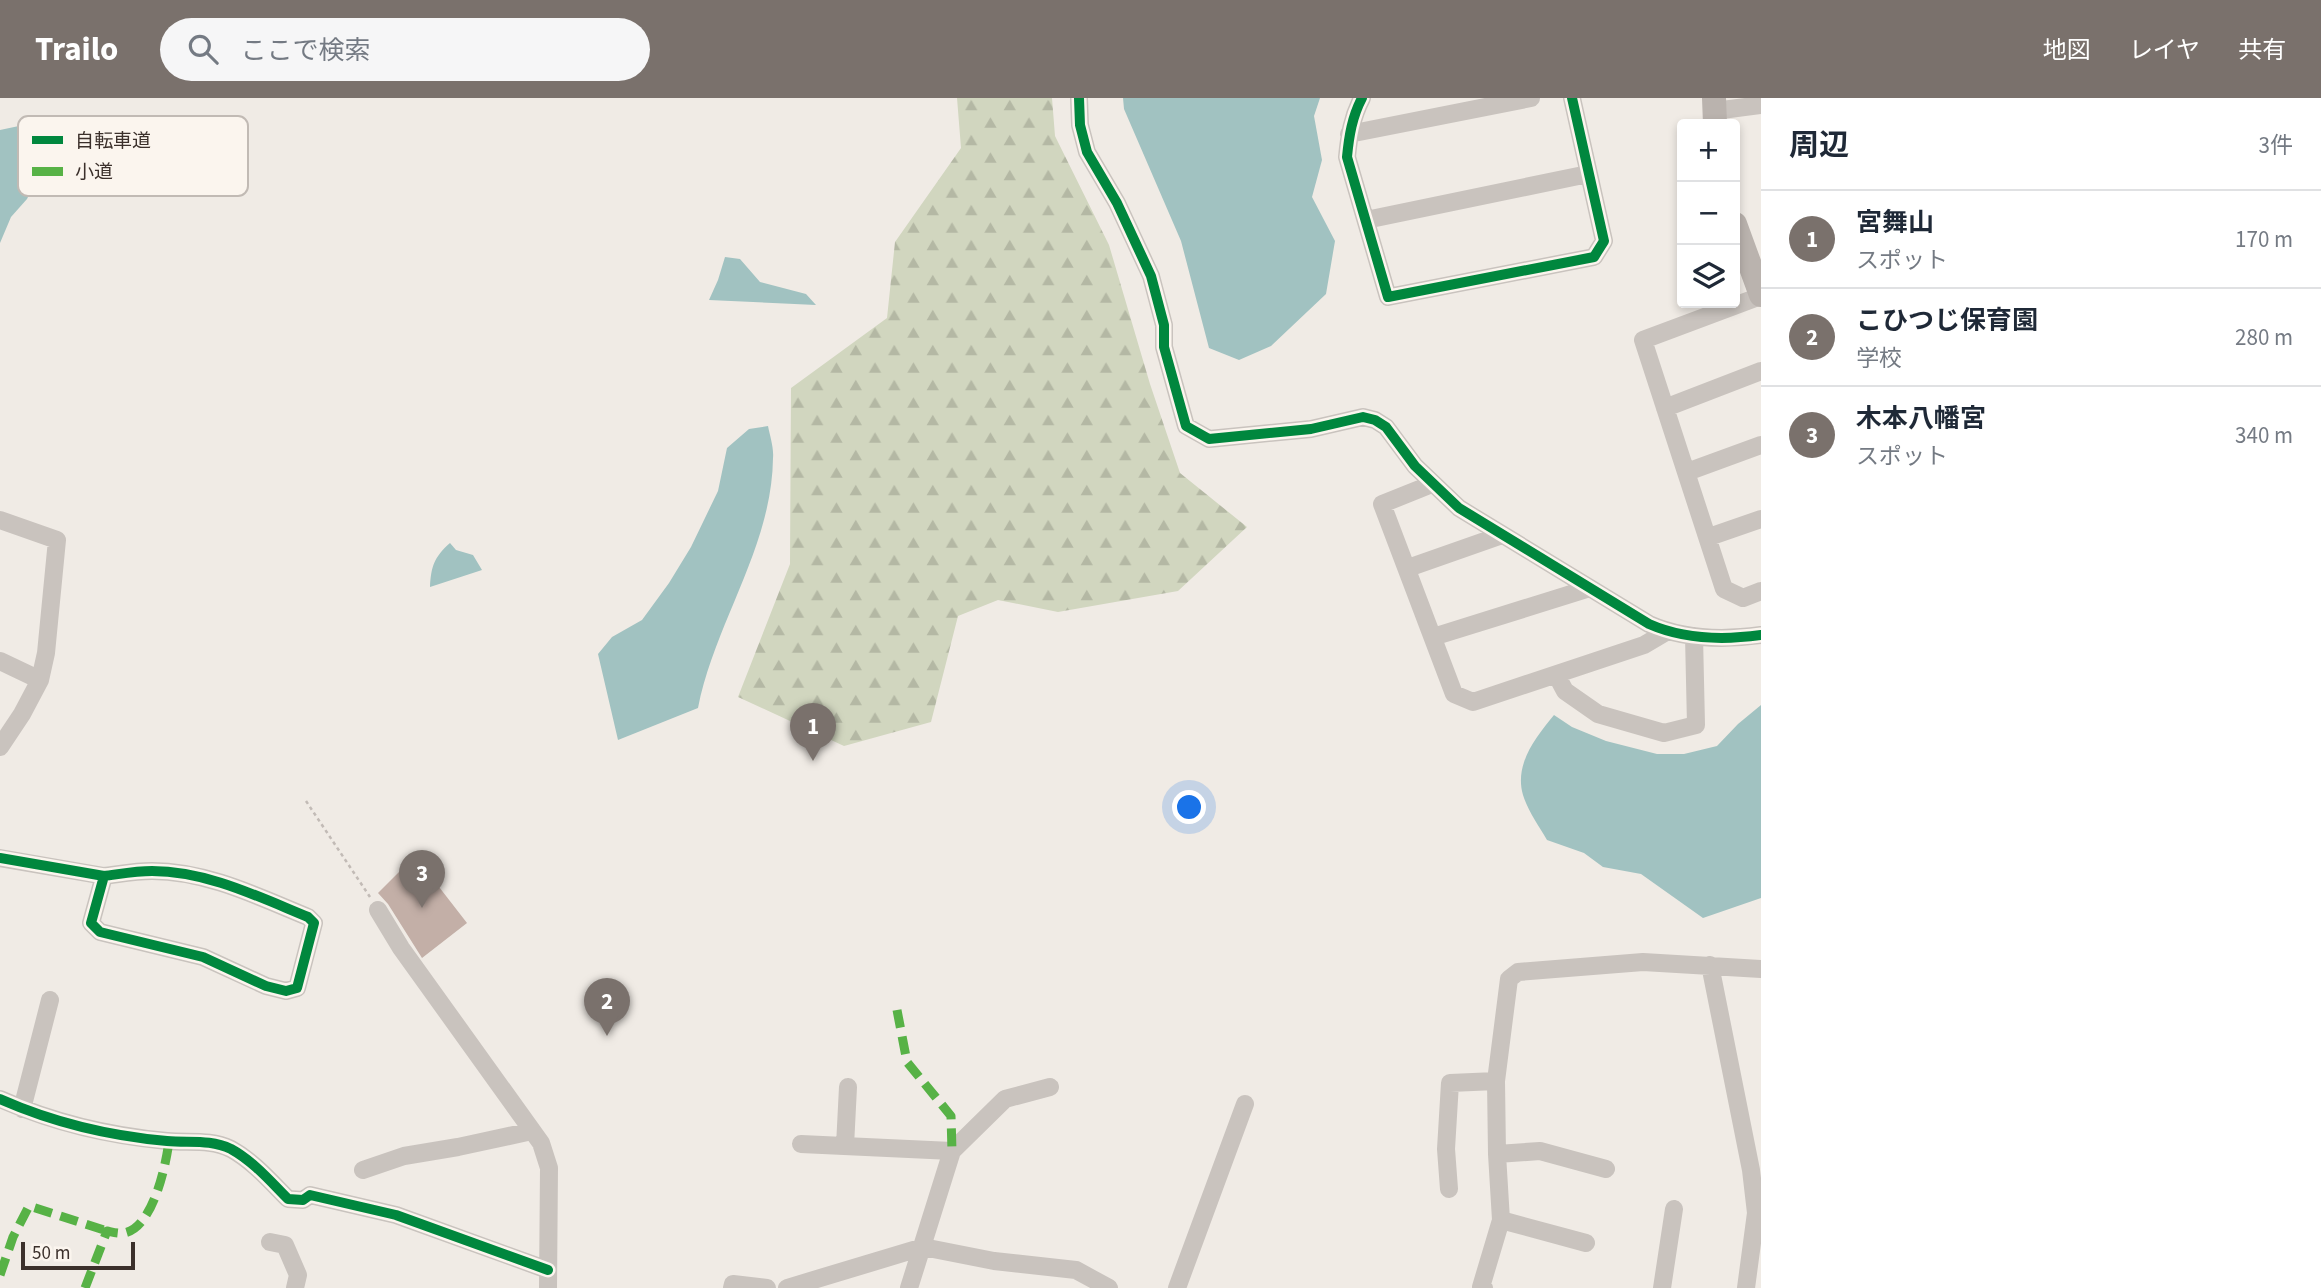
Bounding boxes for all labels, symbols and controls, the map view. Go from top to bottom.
search box [160,18,650,81]
text: Trailo [35,26,118,73]
icon: search [184,30,222,68]
text: ここで検索 [240,32,370,69]
text: 地図 [2043,33,2091,68]
text: レイヤ [2129,33,2200,68]
text: 共有 [2238,33,2286,68]
legend [18,116,248,196]
map controls [1677,119,1740,308]
button: + [1677,119,1740,182]
text: 周辺 [1789,124,1849,167]
text: 自転車道 [75,128,151,155]
text: 3件 [2259,129,2293,162]
text: 小道 [75,159,113,186]
button: − [1677,182,1740,245]
text: 宮舞山 [1856,204,1934,241]
text: 1 [1806,223,1818,256]
text: 170 m [2235,223,2293,256]
text: スポット [1856,244,1948,277]
button: layers [1677,245,1740,308]
text: こひつじ保育園 [1856,302,2038,339]
text: 2 [1806,321,1818,354]
text: 280 m [2235,321,2293,354]
text: 学校 [1856,342,1902,375]
text: 木本八幡宮 [1856,400,1986,437]
text: 3 [1806,419,1818,452]
text: 340 m [2235,419,2293,452]
text: スポット [1856,440,1948,473]
pin: 1 [790,703,836,761]
your location [1172,790,1206,824]
pin: 3 [399,850,445,908]
pin: 2 [584,978,630,1036]
scale bar [21,1239,135,1271]
text: 50 m [32,1240,70,1267]

